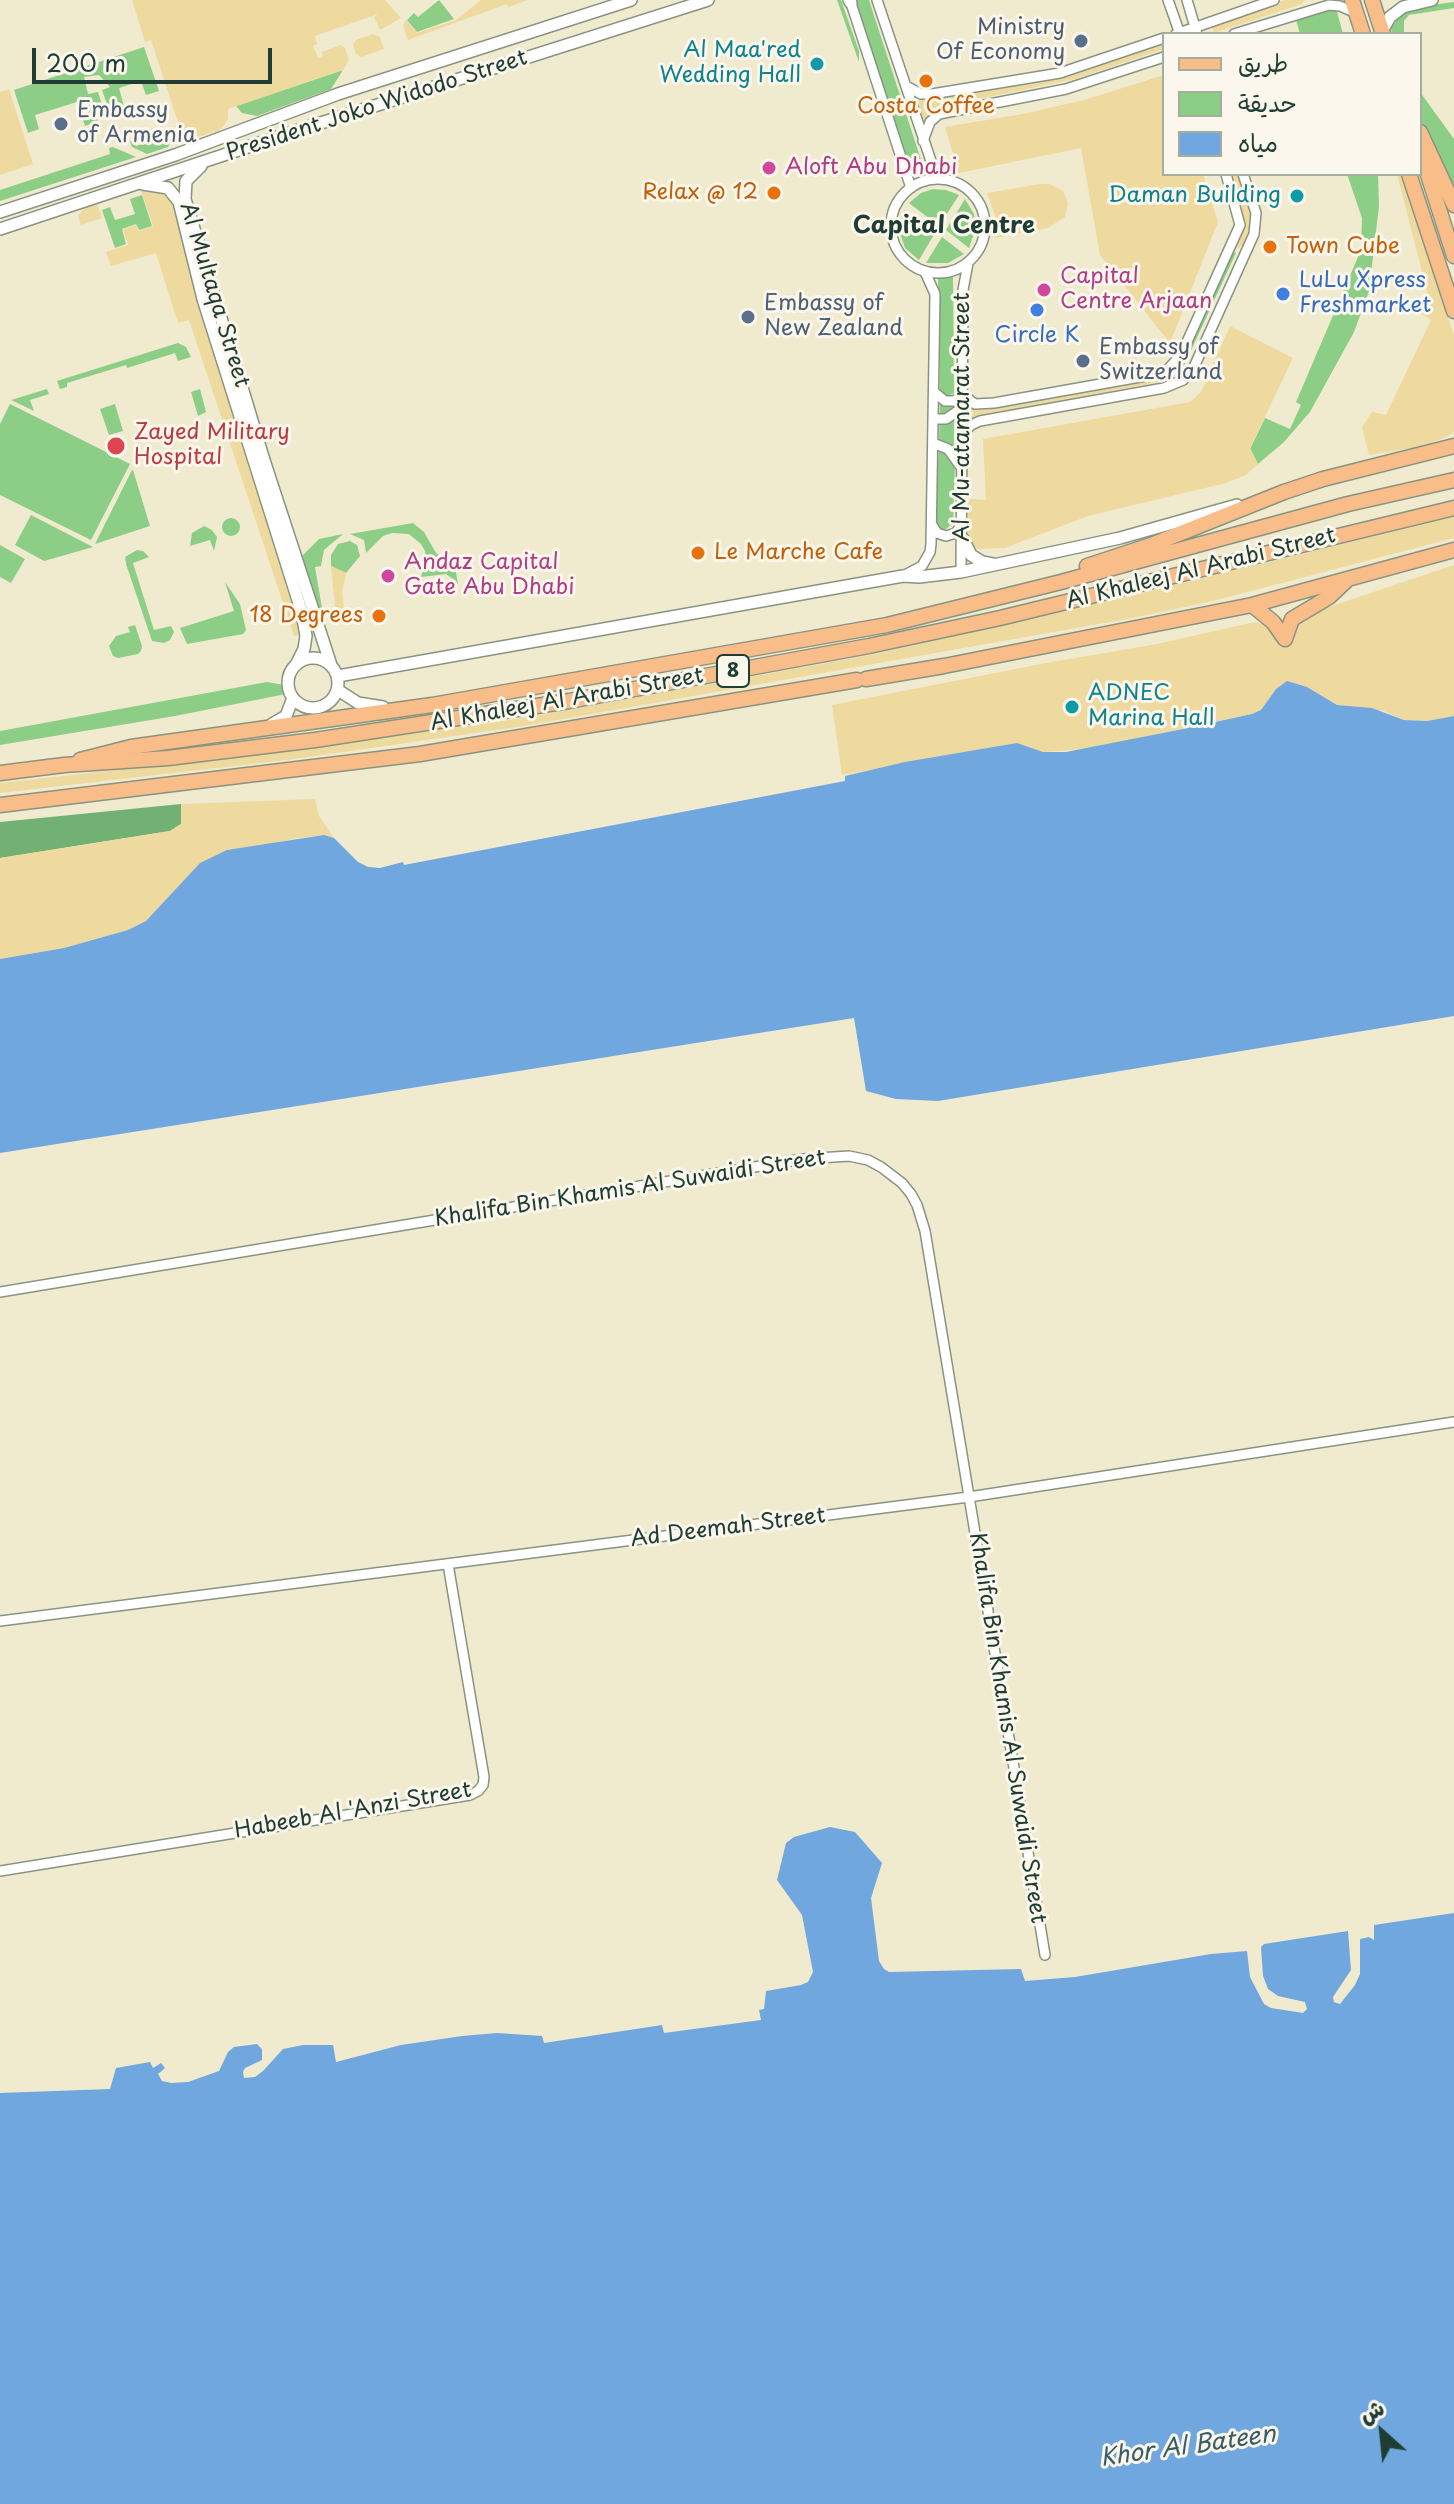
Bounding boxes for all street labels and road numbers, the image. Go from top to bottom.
street label: President Joko Widodo Street [223,45,531,167]
street label: Al Multaqa Street [173,199,255,391]
street label: Al Mu-atamarat Street [950,292,976,542]
street label: Al Khaleej Al Arabi Street [1063,523,1339,615]
road number: 8 [717,655,749,687]
street label: Al Khaleej Al Arabi Street [428,663,706,737]
street label: Khalifa Bin Khamis Al Suwaidi Street [433,1145,827,1233]
street label: Ad Deemah Street [629,1503,827,1553]
street label: Khalifa Bin Khamis Al Suwaidi Street [963,1531,1051,1925]
street label: Habeeb Al 'Anzi Street [232,1777,474,1845]

